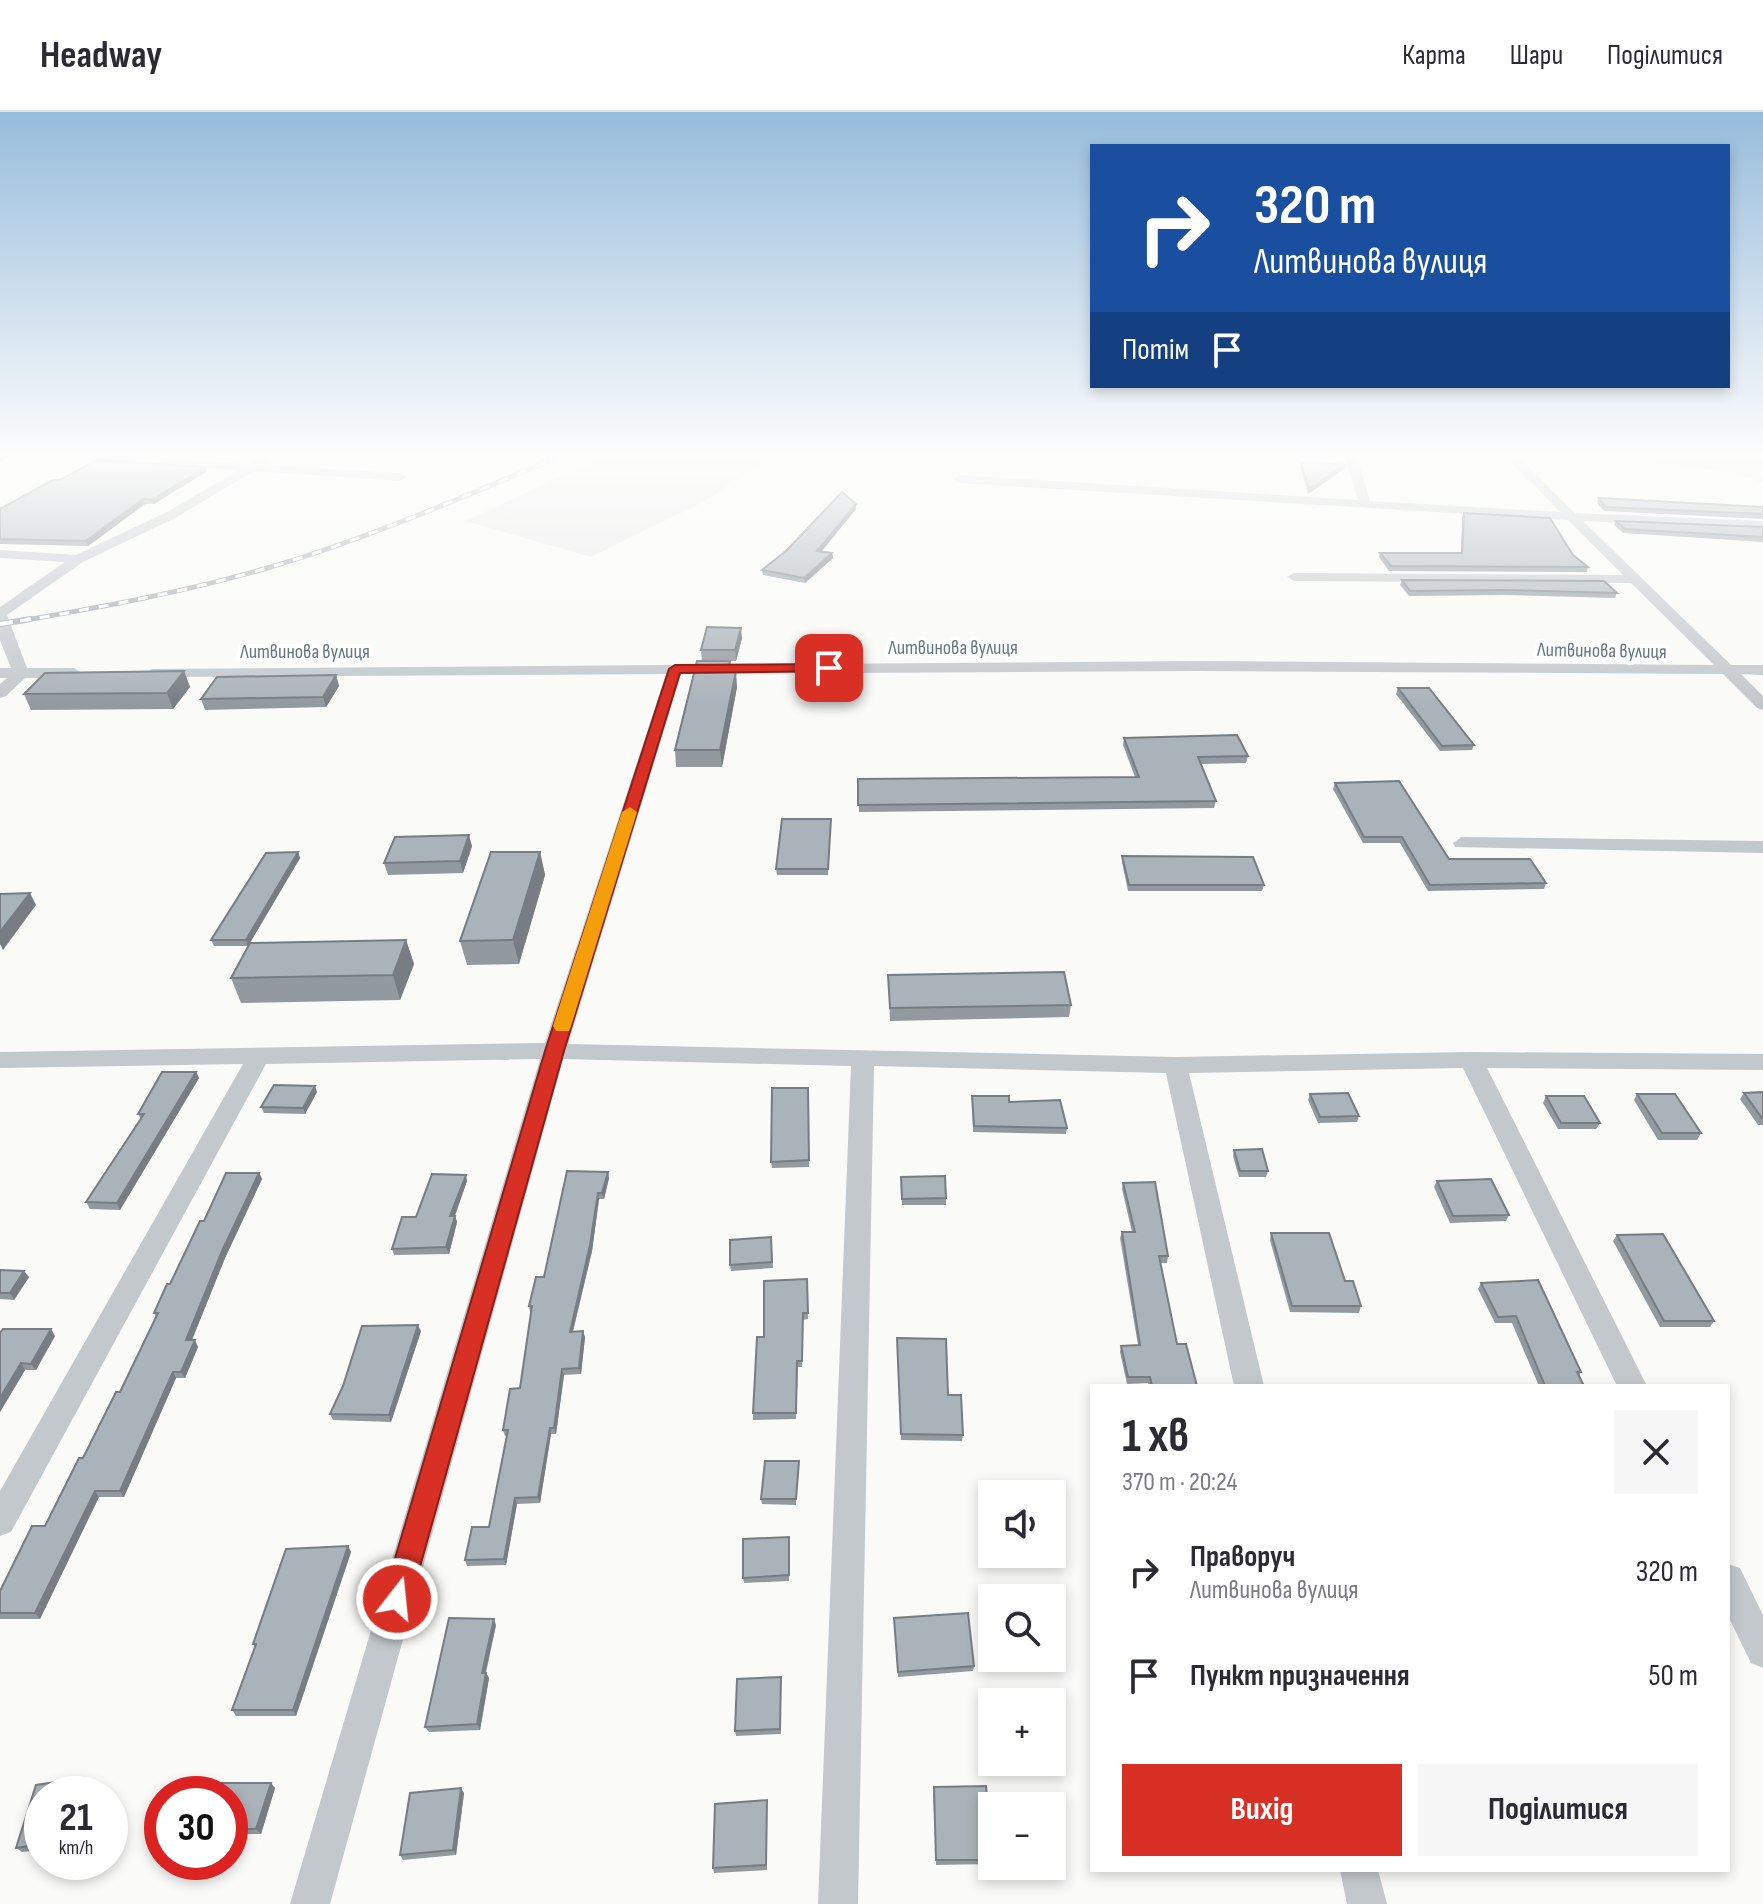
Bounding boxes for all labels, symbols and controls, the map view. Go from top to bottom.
text: Headway [40,33,162,78]
text: Карта [1402,39,1466,72]
text: Шари [1510,39,1563,72]
text: Поділитися [1607,39,1723,72]
text: 320 m [1254,173,1376,240]
icon: right [1122,176,1226,280]
text: Литвинова вулиця [1254,241,1487,284]
icon: arrive [1205,328,1249,372]
text: Потім [1122,332,1189,368]
pin [795,634,863,702]
street label: Литвинова вулиця [887,636,1018,660]
street label: Литвинова вулиця [1536,638,1667,664]
street label: Литвинова вулиця [239,640,370,664]
icon: arrive [807,646,851,690]
text: 1 хв [1122,1408,1189,1465]
button: close [1614,1410,1698,1494]
text: 370 m · 20:24 [1122,1467,1237,1498]
map controls [978,1480,1066,1880]
button: sound [978,1480,1066,1568]
text: Праворуч [1190,1539,1295,1575]
icon: right [1122,1550,1166,1594]
text: 320 m [1636,1554,1698,1590]
position arrow [355,1557,439,1641]
text: Литвинова вулиця [1190,1575,1358,1606]
button: search [978,1584,1066,1672]
icon: arrive [1122,1654,1166,1698]
text: Пункт призначення [1190,1658,1410,1694]
text: 50 m [1649,1658,1698,1694]
button: + [978,1688,1066,1776]
button: Вихід [1122,1764,1402,1856]
button: Поділитися [1418,1764,1698,1856]
speed limit sign: 30 [144,1776,248,1880]
button: − [978,1792,1066,1880]
text: 21 [59,1794,93,1842]
text: km/h [59,1836,93,1860]

